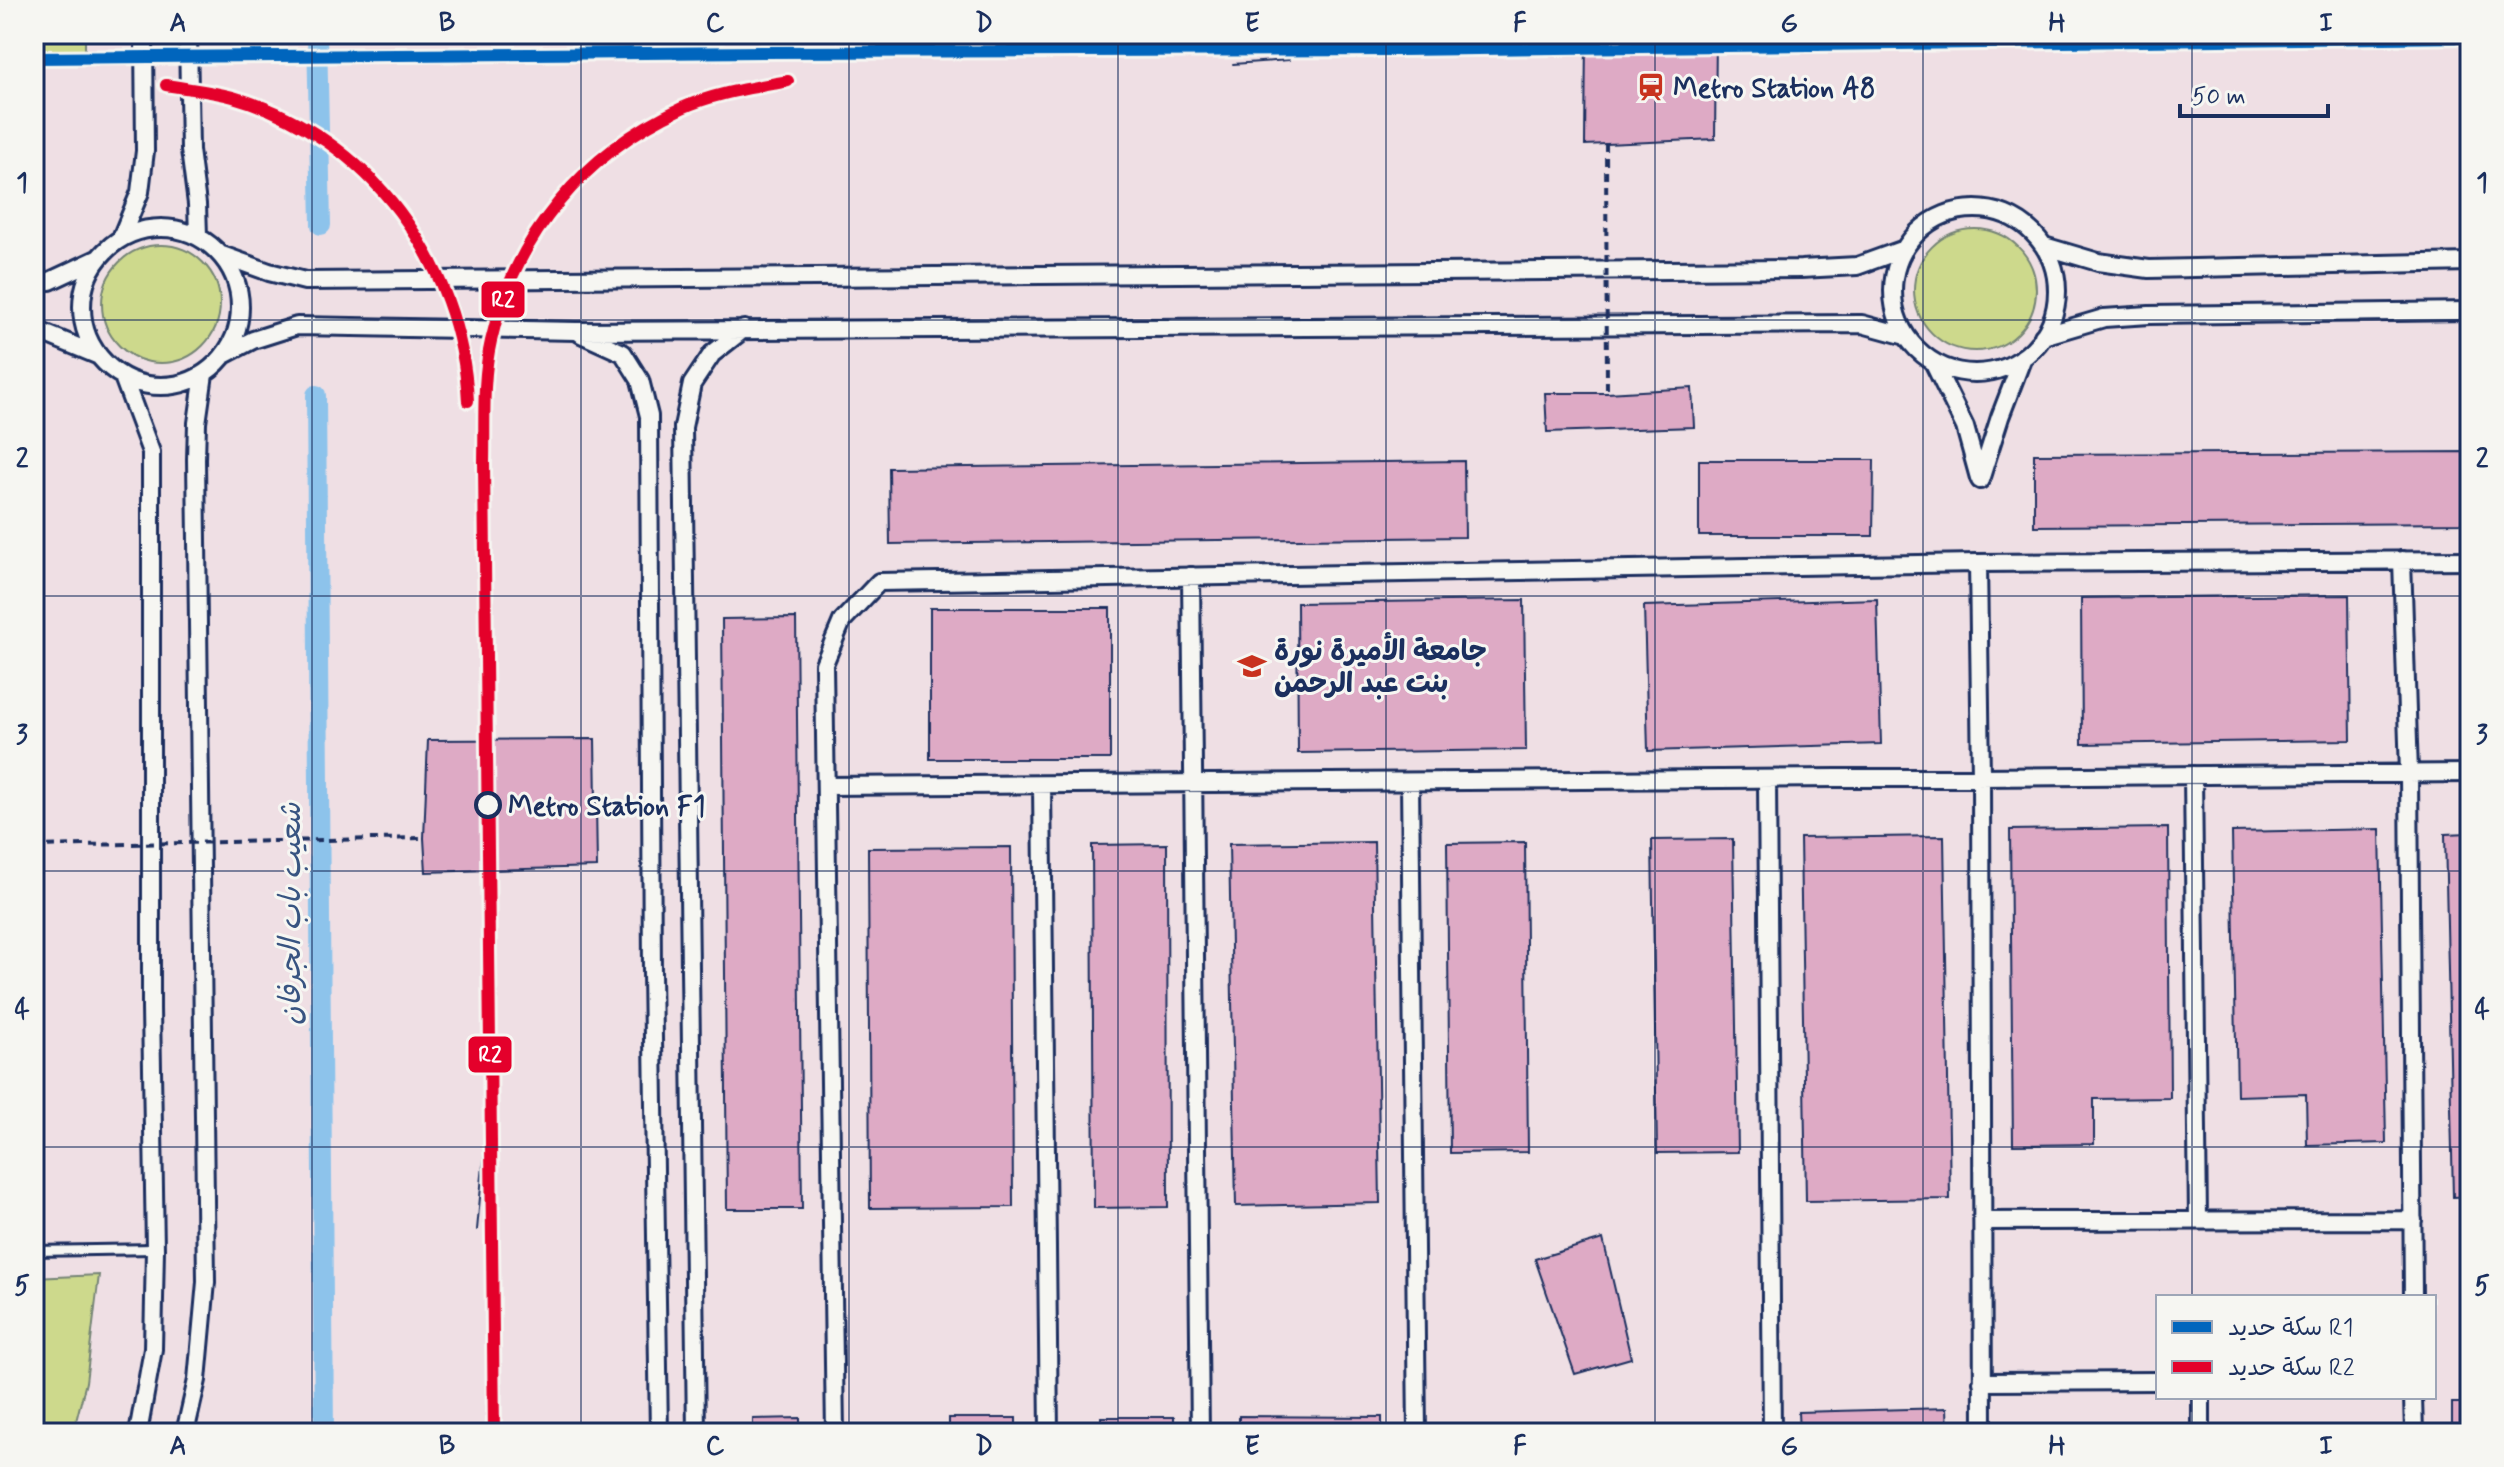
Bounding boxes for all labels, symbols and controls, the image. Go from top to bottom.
text: A [169,7,187,41]
text: B [439,7,455,41]
text: C [706,7,725,41]
text: D [975,7,993,41]
text: E [1244,7,1260,41]
text: F [1513,7,1527,41]
text: G [1780,7,1798,41]
text: H [2049,7,2066,41]
text: I [2319,7,2333,41]
scale bar [2180,68,2328,118]
place label: Metro Station A8 [1673,71,1876,108]
station icon: Metro Station A8 [1636,72,1666,102]
text: 50 m [2192,82,2246,113]
text: 1 [16,167,28,201]
text: 1 [2476,167,2488,201]
line badge: R2 [480,280,526,319]
text: R2 [491,287,515,315]
text: 2 [16,443,29,477]
text: 2 [2476,443,2489,477]
place label: جامعة الأميرة نورة بنت عبد الرحمن [1274,632,1487,703]
school or university icon: جامعة الأميرة نورة بنت عبد الرحمن [1237,651,1267,681]
text: 3 [16,719,28,753]
text: 3 [2476,719,2488,753]
place label: Metro Station F1 [508,789,705,826]
marker: Metro Station F1 [475,792,501,818]
water label: شعيب باب الجرفان [272,802,311,1025]
text: 4 [14,994,30,1028]
text: 4 [2474,994,2490,1028]
line badge: R2 [467,1035,513,1074]
text: R2 [478,1042,502,1070]
text: 5 [14,1270,30,1304]
text: 5 [2474,1270,2490,1304]
legend [2156,1295,2436,1399]
text: سكة حديد R1 [2228,1313,2354,1344]
text: سكة حديد R2 [2228,1353,2355,1384]
text: A [169,1430,187,1464]
text: B [439,1430,455,1464]
text: C [706,1430,725,1464]
text: D [975,1430,993,1464]
text: E [1244,1430,1260,1464]
text: F [1513,1430,1527,1464]
text: G [1780,1430,1798,1464]
text: H [2049,1430,2066,1464]
text: I [2319,1430,2333,1464]

